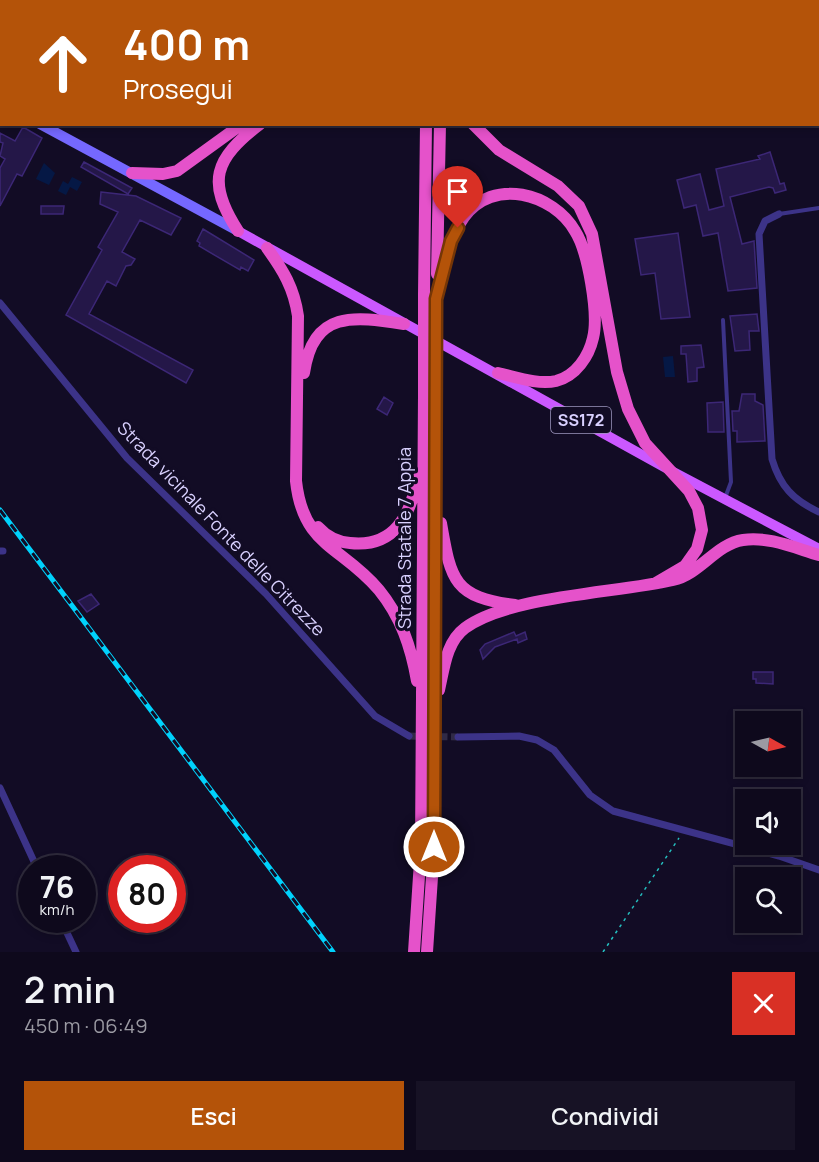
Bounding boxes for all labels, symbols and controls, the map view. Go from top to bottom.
text: 400 m [123,15,250,73]
icon: ahead [24,24,102,102]
text: Prosegui [123,70,233,107]
pin [432,166,483,228]
icon: arrive [441,175,474,208]
road number: SS172 [551,407,611,433]
street label: Strada vicinale Fonte delle Citrezze [112,416,331,641]
street label: Strada Statale 7 Appia [392,447,416,629]
north arrow [735,711,801,777]
map controls [735,711,801,933]
button: sound [735,789,801,855]
position arrow [402,815,466,879]
speed limit sign: 80 [108,855,186,933]
text: 76 [40,866,74,907]
button: search [735,867,801,933]
text: km/h [40,899,74,920]
text: 2 min [24,965,116,1014]
button: close [732,972,795,1035]
text: 450 m · 06:49 [24,1012,148,1039]
button: Esci [24,1081,404,1150]
button: Condividi [416,1081,795,1150]

